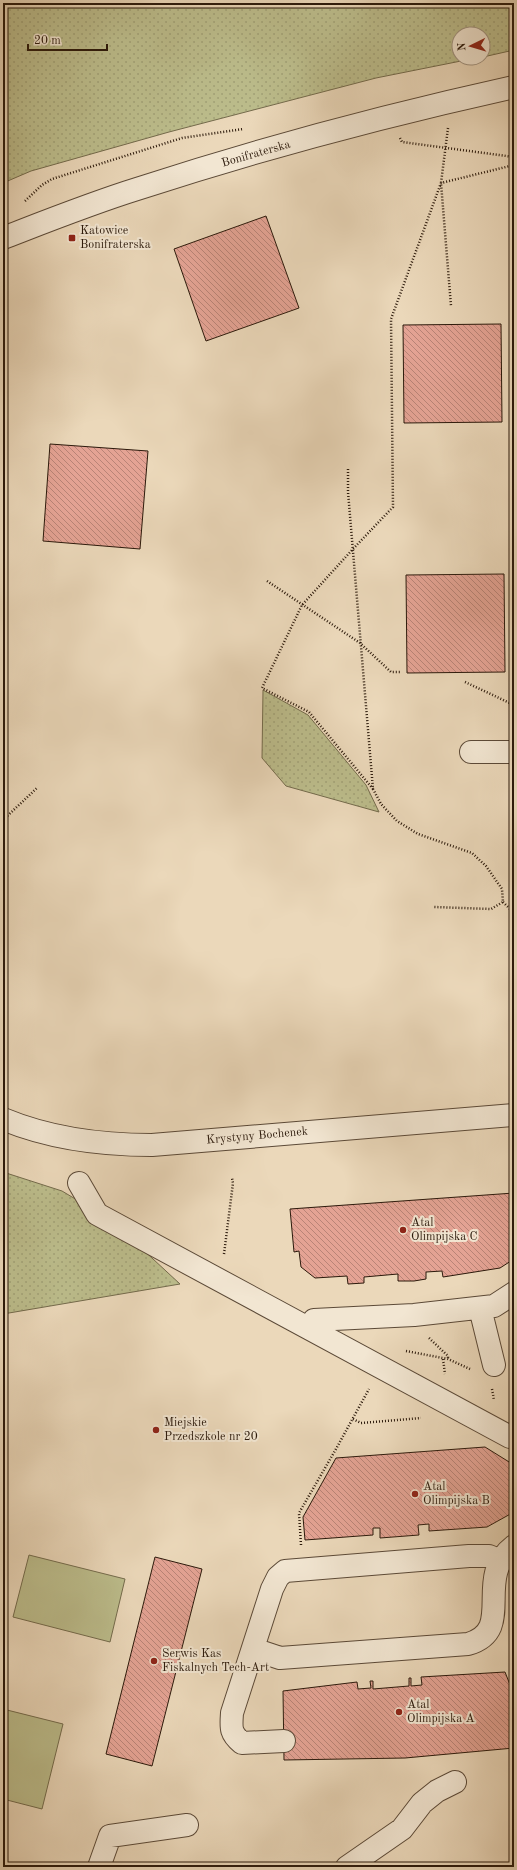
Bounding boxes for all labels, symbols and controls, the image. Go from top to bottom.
scale bar [28,26,107,52]
north arrow [451,26,491,66]
text: 20 m [34,35,61,47]
text: N [457,41,468,51]
street label: Bonifraterska [220,138,292,170]
place label: Katowice Bonifraterska [80,225,151,251]
marker: Katowice Bonifraterska [67,233,77,243]
street label: Krystyny Bochenek [206,1126,308,1146]
place label: Atal Olimpijska C [411,1217,477,1243]
marker: Atal Olimpijska C [398,1225,408,1235]
place label: Miejskie Przedszkole nr 20 [164,1417,258,1443]
marker: Miejskie Przedszkole nr 20 [151,1425,161,1435]
place label: Atal Olimpijska B [423,1481,490,1507]
marker: Atal Olimpijska B [410,1489,420,1499]
place label: Serwis Kas Fiskalnych Tech-Art [162,1648,269,1674]
marker: Serwis Kas Fiskalnych Tech-Art [149,1656,159,1666]
place label: Atal Olimpijska A [407,1699,475,1725]
marker: Atal Olimpijska A [394,1707,404,1717]

